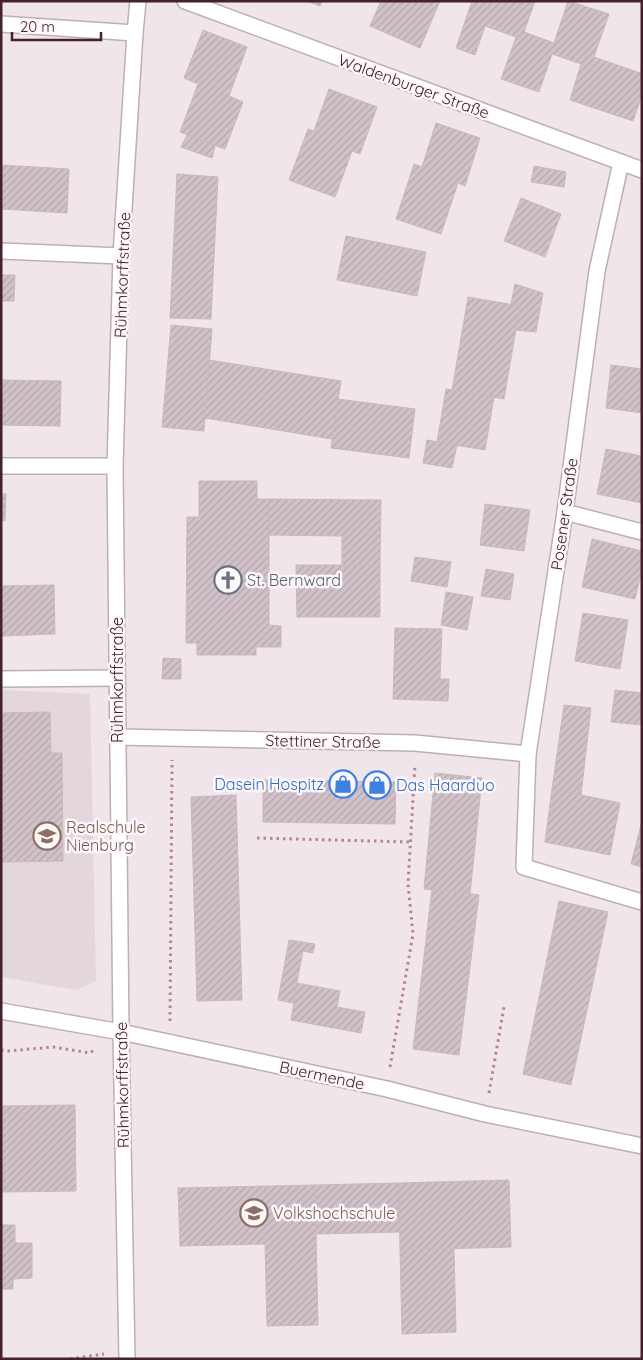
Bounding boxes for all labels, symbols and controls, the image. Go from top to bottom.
scale bar [12,10,101,42]
text: 20 m [20,17,55,36]
street label: Waldenburger Straße [336,49,492,123]
street label: Rühmkorffstraße [110,212,134,338]
street label: Posener Straße [546,457,582,571]
church icon: St. Bernward [213,565,243,595]
place label: St. Bernward [247,570,341,590]
street label: Rühmkorffstraße [107,617,127,743]
street label: Stettiner Straße [265,730,381,752]
shop icon: Dasein Hospitz [328,769,358,799]
shop icon: Das Haarduo [362,770,392,800]
place label: Dasein Hospitz [214,774,324,794]
place label: Das Haarduo [396,775,495,795]
place label: Realschule Nienburg [66,817,146,855]
school or university icon: Realschule Nienburg [32,821,62,851]
street label: Rühmkorffstraße [111,1022,133,1148]
street label: Buermende [278,1056,366,1094]
school or university icon: Volkshochschule [239,1198,269,1228]
place label: Volkshochschule [273,1203,395,1223]

